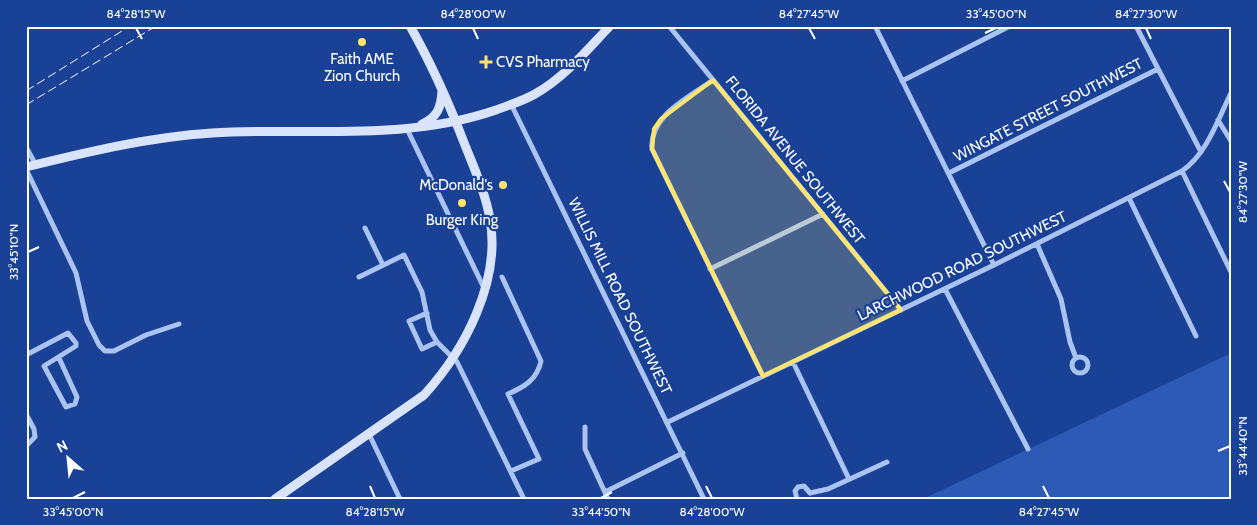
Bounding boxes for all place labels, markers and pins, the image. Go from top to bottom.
marker: Faith AME Zion Church [356,36,368,48]
place label: Faith AME Zion Church [324,50,400,85]
place label: CVS Pharmacy [496,53,590,71]
marker: CVS Pharmacy [480,56,492,68]
place label: McDonald's [419,176,493,194]
marker: McDonald's [497,179,509,191]
marker: Burger King [456,197,468,209]
place label: Burger King [426,211,499,229]

